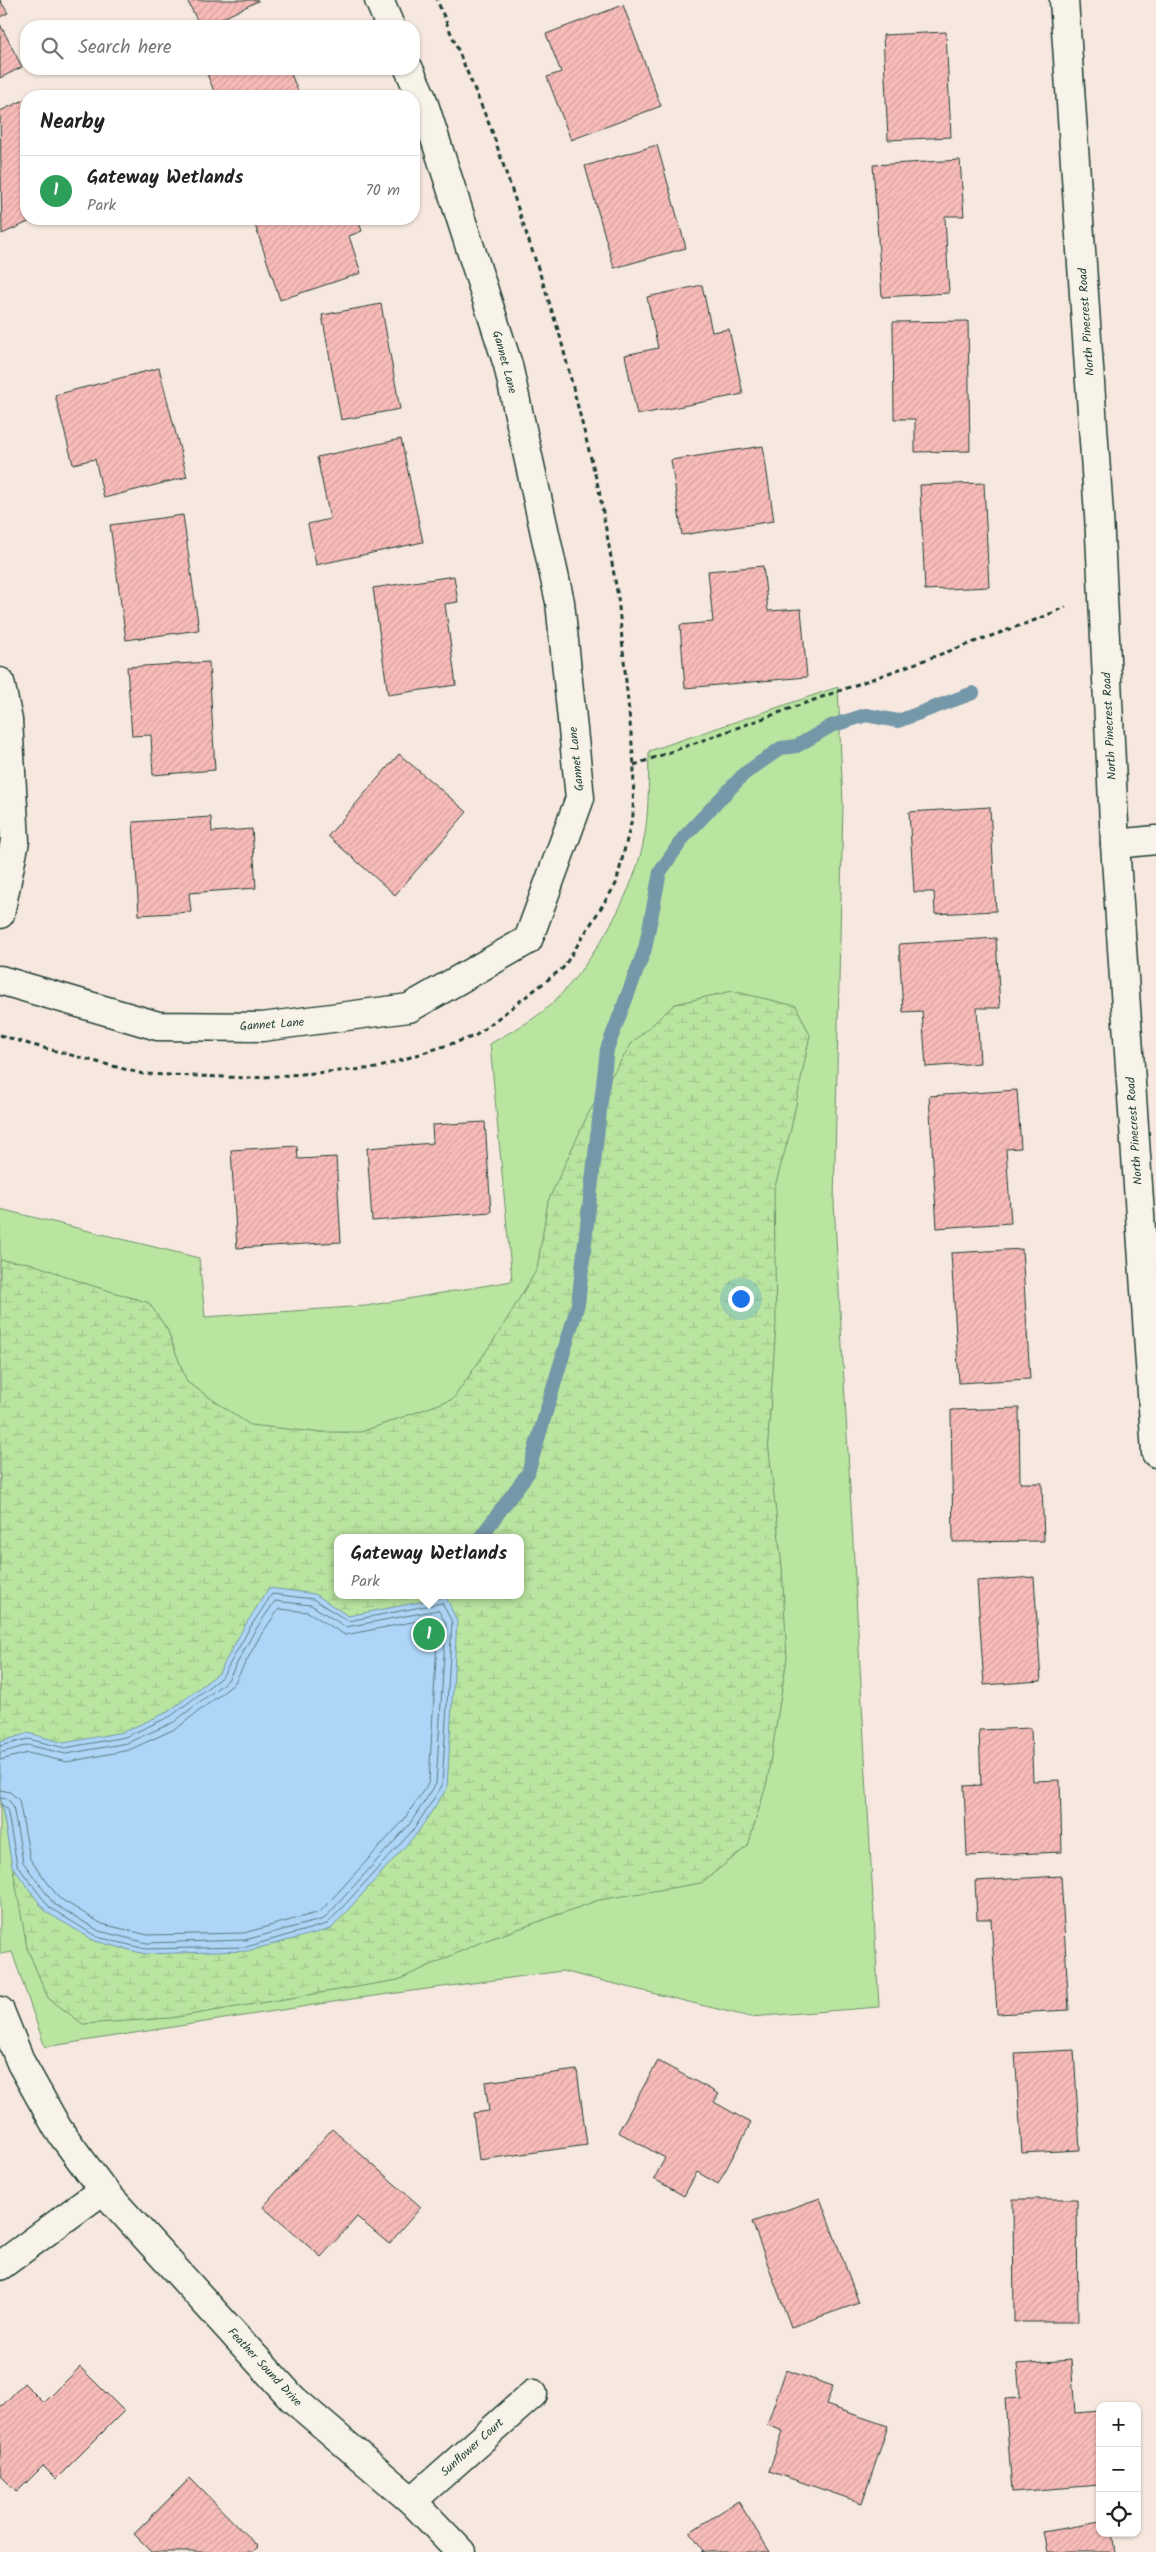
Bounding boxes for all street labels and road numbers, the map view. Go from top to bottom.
street label: North Pinecrest Road [1073,266,1100,376]
street label: Gannet Lane [487,328,522,396]
street label: North Pinecrest Road [1097,671,1122,780]
street label: Gannet Lane [564,725,589,792]
street label: Gannet Lane [239,1013,306,1036]
street label: North Pinecrest Road [1121,1075,1148,1185]
street label: Feather Sound Drive [223,2323,307,2412]
street label: Sunflower Court [436,2413,509,2481]

